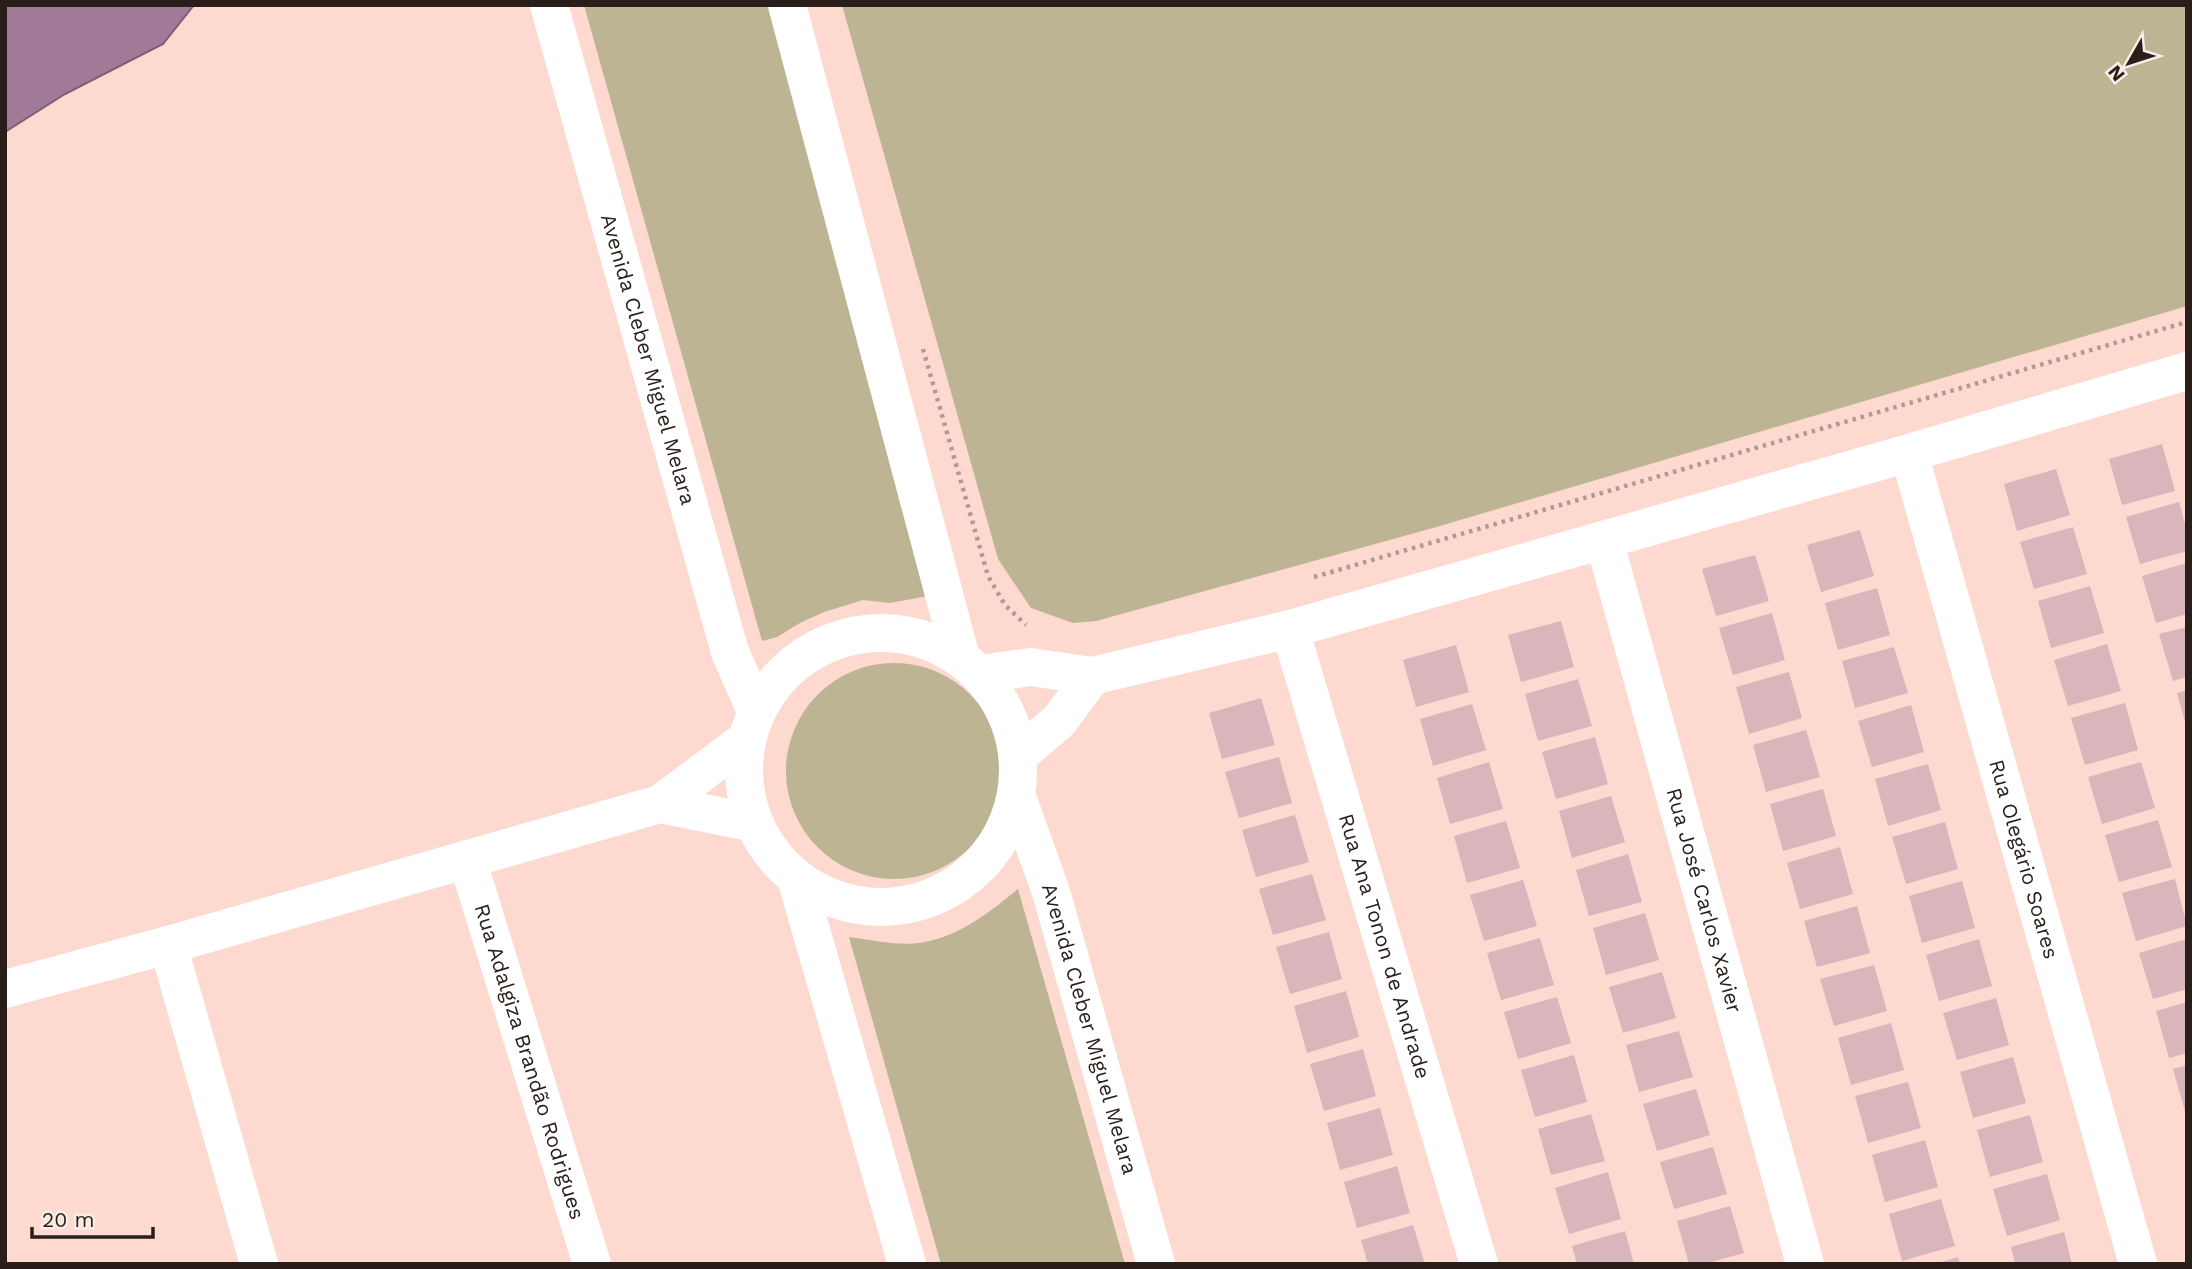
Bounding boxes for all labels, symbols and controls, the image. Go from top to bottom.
north arrow [2094,28,2164,98]
text: N [2103,61,2130,86]
street label: Avenida Cleber Miguel Melara [596,211,701,508]
street label: Rua Olegário Soares [1984,756,2064,962]
street label: Rua José Carlos Xavier [1661,785,1748,1016]
street label: Rua Ana Tonon de Andrade [1334,811,1436,1082]
street label: Avenida Cleber Miguel Melara [1037,880,1143,1177]
street label: Rua Adalgiza Brandão Rodrigues [470,901,590,1222]
scale bar [32,1196,152,1240]
text: 20 m [42,1207,94,1232]

